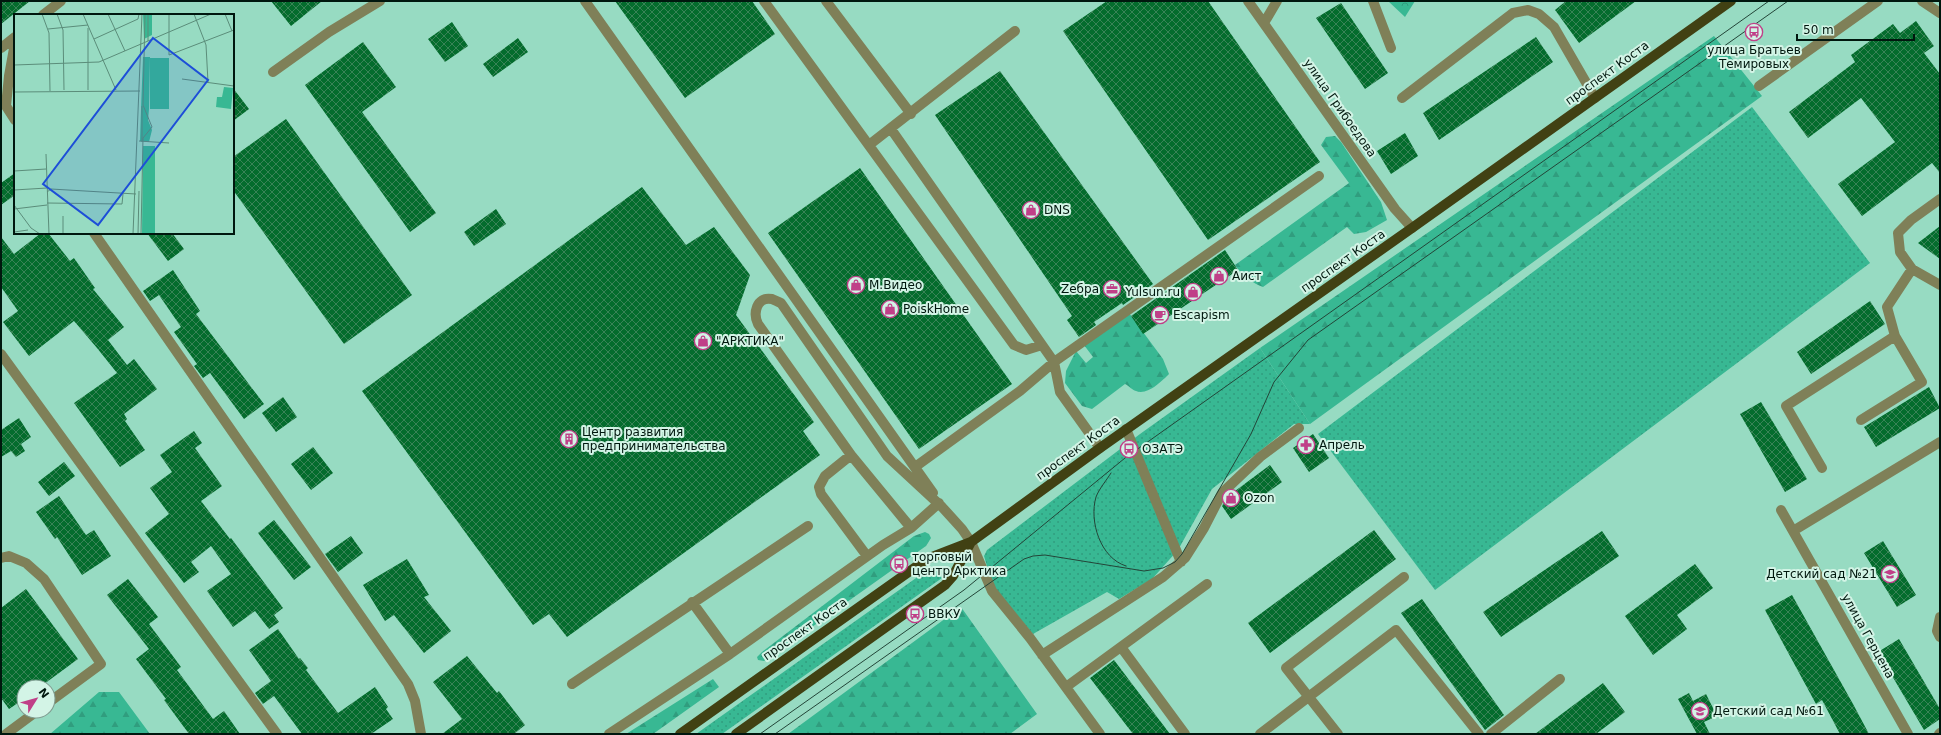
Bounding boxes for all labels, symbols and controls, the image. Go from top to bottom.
inset map [14,14,234,234]
scale bar [1797,16,1914,42]
bus stop icon: улица Братьев Темировых [1744,22,1764,42]
text: 50 m [1803,23,1834,37]
street label: проспект Коста [1563,38,1651,108]
place label: улица Братьев Темировых [1707,43,1801,71]
street label: улица Грибоедова [1301,56,1379,160]
shop icon: DNS [1021,200,1041,220]
place label: DNS [1044,203,1070,217]
street label: проспект Коста [1298,227,1388,295]
shop icon: Аист [1209,266,1229,286]
place label: Аист [1232,269,1262,283]
shop icon: M.Видео [846,275,866,295]
place label: M.Видео [869,278,922,292]
office icon: Zeбра [1102,279,1122,299]
place label: Zeбра [1061,282,1099,296]
shop icon: Yulsun.ru [1183,282,1203,302]
place label: Yulsun.ru [1124,285,1180,299]
shop icon: PoiskHome [880,299,900,319]
place label: PoiskHome [903,302,969,316]
cafe icon: Escapism [1150,305,1170,325]
place label: Escapism [1173,308,1230,322]
shop icon: "АРКТИКА" [693,331,713,351]
place label: "АРКТИКА" [716,334,784,348]
street label: проспект Коста [1034,413,1122,483]
place label: Центр развития предпринимательства [582,425,726,453]
building icon: Центр развития предпринимательства [559,429,579,449]
pharmacy icon: Апрель [1296,435,1316,455]
place label: Апрель [1319,438,1365,452]
bus stop icon: ОЗАТЭ [1119,439,1139,459]
place label: ОЗАТЭ [1142,442,1183,456]
shop icon: Ozon [1221,488,1241,508]
place label: Ozon [1244,491,1275,505]
place label: торговый центр Арктика [912,550,1006,578]
bus stop icon: торговый центр Арктика [889,554,909,574]
school or university icon: Детский сад №21 [1880,564,1900,584]
place label: Детский сад №21 [1766,567,1877,581]
street label: улица Герцена [1839,591,1897,681]
street label: проспект Коста [760,595,850,663]
bus stop icon: ВВКУ [905,604,925,624]
place label: ВВКУ [928,607,961,621]
north arrow [16,679,56,719]
text: N [36,686,52,701]
school or university icon: Детский сад №61 [1690,701,1710,721]
place label: Детский сад №61 [1713,704,1824,718]

